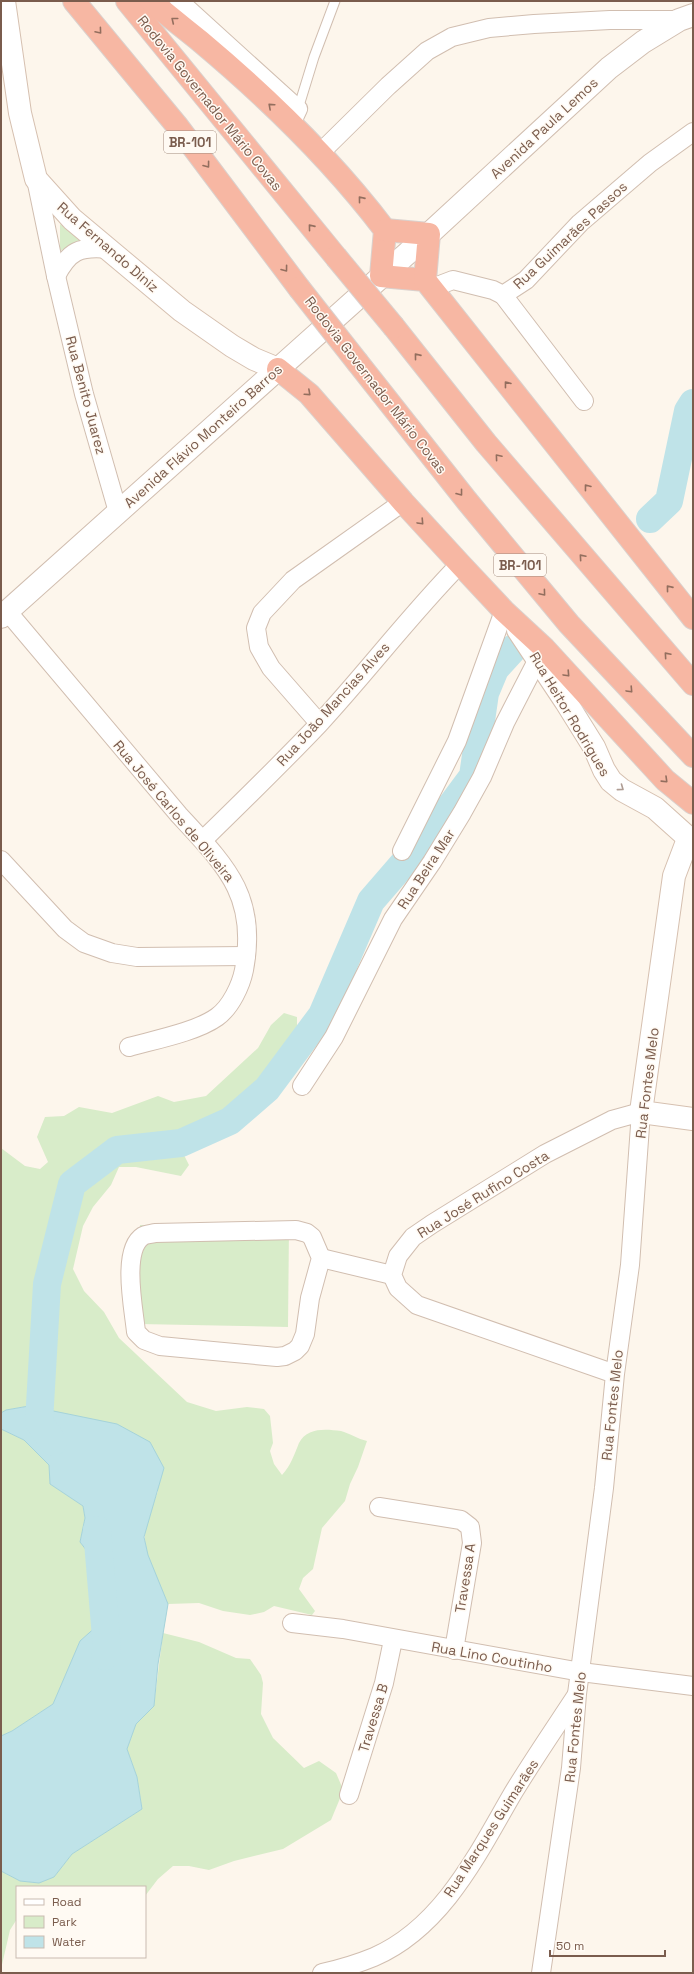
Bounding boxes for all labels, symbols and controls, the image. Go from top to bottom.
street label: Rodovia Governador Mário Covas [134,12,286,194]
one-way arrow [171,18,178,25]
one-way arrow [95,26,102,34]
street label: Avenida Paula Lemos [486,73,602,183]
one-way arrow [269,103,276,110]
road number: BR-101 [164,131,216,153]
one-way arrow [202,161,210,168]
street label: Rua Guimarães Passos [509,177,631,293]
one-way arrow [359,197,366,204]
street label: Rua Fernando Diniz [54,198,162,296]
one-way arrow [309,224,316,231]
one-way arrow [280,265,287,272]
street label: Rodovia Governador Mário Covas [301,293,451,477]
street label: Rua Benito Juarez [62,334,110,456]
one-way arrow [414,354,421,361]
street label: Avenida Flávio Monteiro Barros [120,360,286,512]
one-way arrow [505,382,512,389]
one-way arrow [303,389,311,396]
one-way arrow [496,455,503,462]
one-way arrow [585,484,592,491]
one-way arrow [456,488,463,495]
one-way arrow [416,518,423,525]
road number: BR-101 [494,554,546,576]
one-way arrow [580,554,587,561]
one-way arrow [666,585,673,592]
one-way arrow [539,589,546,596]
street label: Rua João Mancias Alves [273,638,393,770]
street label: Rua Heitor Rodrigues [526,648,614,780]
one-way arrow [665,652,672,660]
one-way arrow [563,669,570,677]
one-way arrow [625,685,633,693]
street label: Rua José Carlos de Oliveira [109,736,239,886]
one-way arrow [660,775,668,782]
one-way arrow [617,784,624,791]
street label: Rua Beira Mar [393,825,459,913]
street label: Rua Fontes Melo [631,1027,663,1139]
street label: Rua José Rufino Costa [414,1146,552,1242]
street label: Rua Fontes Melo [597,1349,627,1461]
street label: Travessa A [451,1542,479,1614]
street label: Rua Lino Coutinho [430,1637,554,1677]
street label: Rua Fontes Melo [560,1671,590,1783]
street label: Travessa B [354,1681,392,1755]
street label: Rua Marques Guimarães [440,1756,542,1900]
legend [16,1886,146,1958]
text: Road [52,1894,81,1910]
text: Park [52,1914,77,1930]
scale bar [550,1932,665,1958]
text: Water [52,1934,86,1950]
text: 50 m [556,1938,584,1954]

